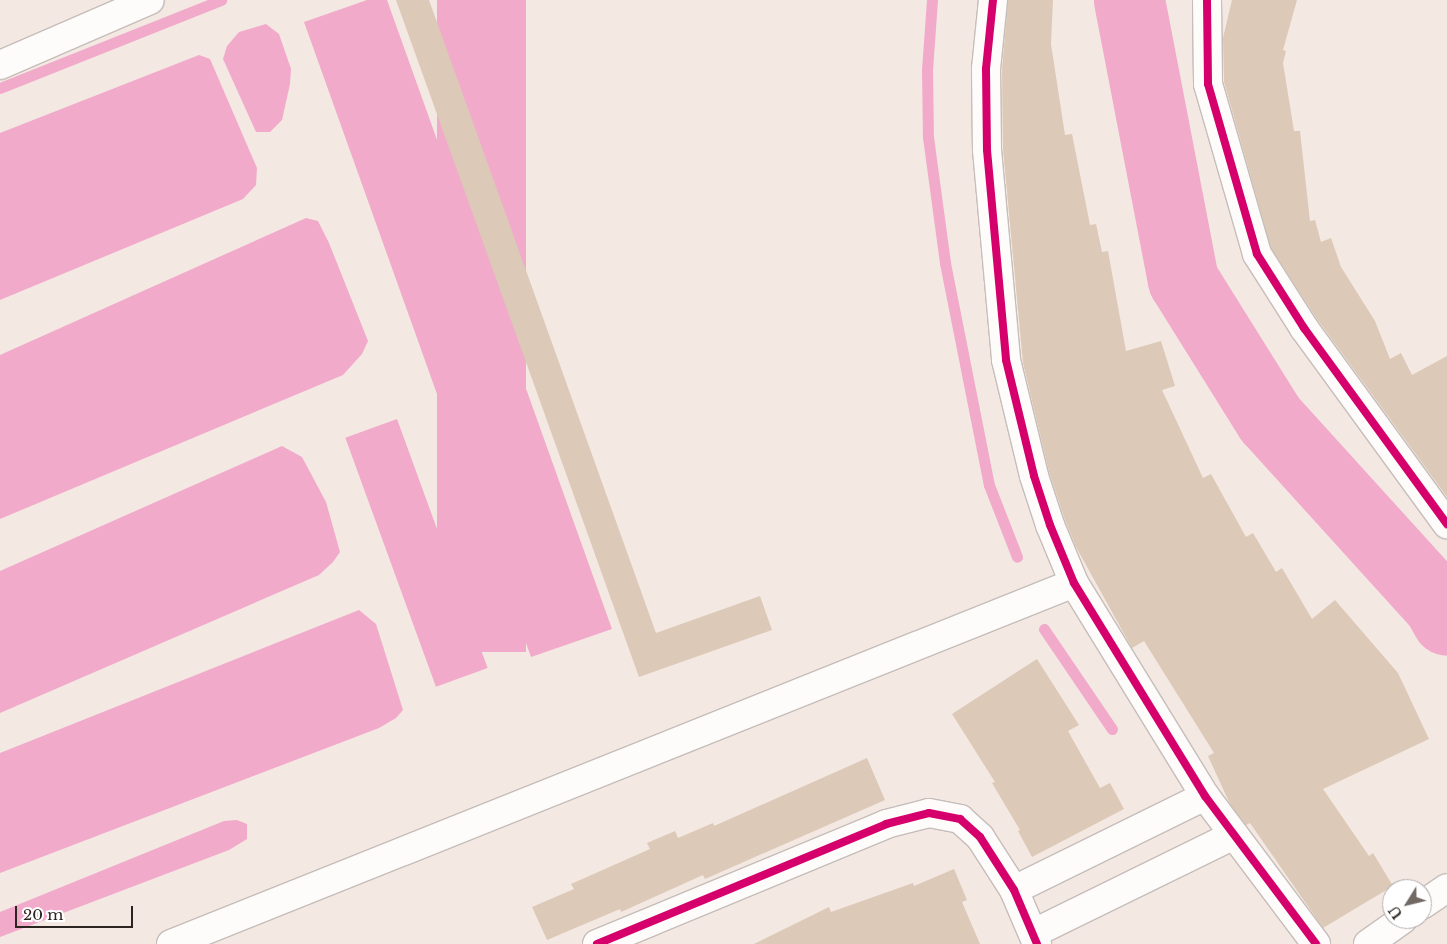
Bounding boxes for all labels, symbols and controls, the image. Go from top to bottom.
north arrow [1382,879,1432,929]
scale bar [18,896,135,928]
text: U [1385,902,1407,923]
text: 20 m [23,905,63,924]

